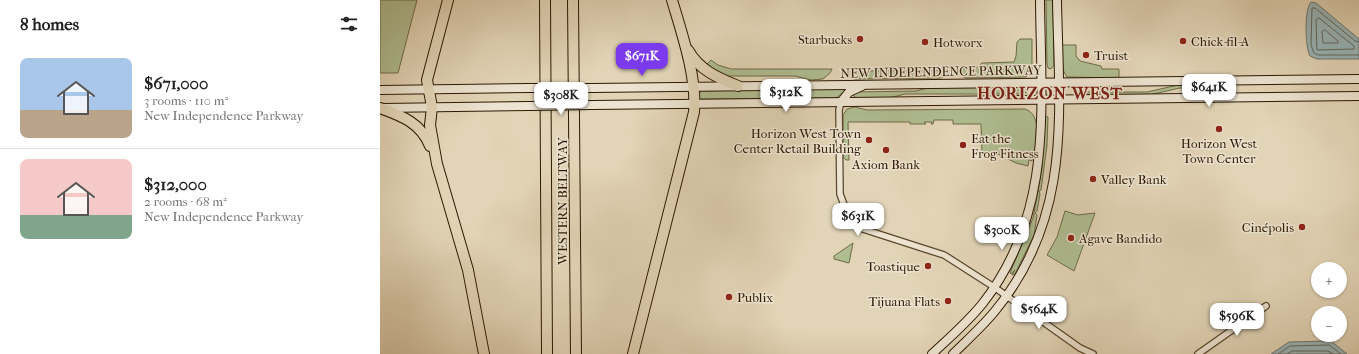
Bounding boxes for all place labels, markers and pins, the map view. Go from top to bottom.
place label: Starbucks [798,32,852,47]
marker: Starbucks [855,34,865,44]
place label: Chick-fil-A [1191,34,1250,49]
place label: Hotworx [933,35,983,50]
marker: Chick-fil-A [1178,36,1188,46]
marker: Hotworx [920,37,930,47]
pin: $671K [614,43,670,77]
place label: Truist [1094,48,1128,63]
marker: Truist [1081,50,1091,60]
pin: $641K [1181,74,1237,108]
pin: $312K [758,79,814,113]
pin: $308K [533,82,589,116]
marker: Horizon West Town Center [1214,124,1224,134]
place label: Horizon West Town Center Retail Building [734,126,862,156]
place label: Eat the Frog Fitness [971,131,1039,161]
marker: Horizon West Town Center Retail Building [864,135,874,145]
place label: Horizon West Town Center [1181,136,1258,166]
marker: Eat the Frog Fitness [958,140,968,150]
marker: Axiom Bank [881,145,891,155]
place label: Axiom Bank [851,157,920,172]
place label: Valley Bank [1100,172,1167,187]
marker: Valley Bank [1088,174,1098,184]
pin: $631K [830,203,886,237]
pin: $300K [974,217,1030,251]
place label: Cinépolis [1242,220,1294,235]
marker: Cinépolis [1297,222,1307,232]
place label: Agave Bandido [1078,231,1162,246]
marker: Agave Bandido [1066,233,1076,243]
place label: Toastique [866,259,921,274]
marker: Toastique [923,261,933,271]
place label: Publix [737,290,773,305]
marker: Publix [724,292,734,302]
place label: Tijuana Flats [869,294,940,309]
marker: Tijuana Flats [943,296,953,306]
pin: $564K [1011,296,1067,330]
pin: $596K [1209,303,1265,337]

